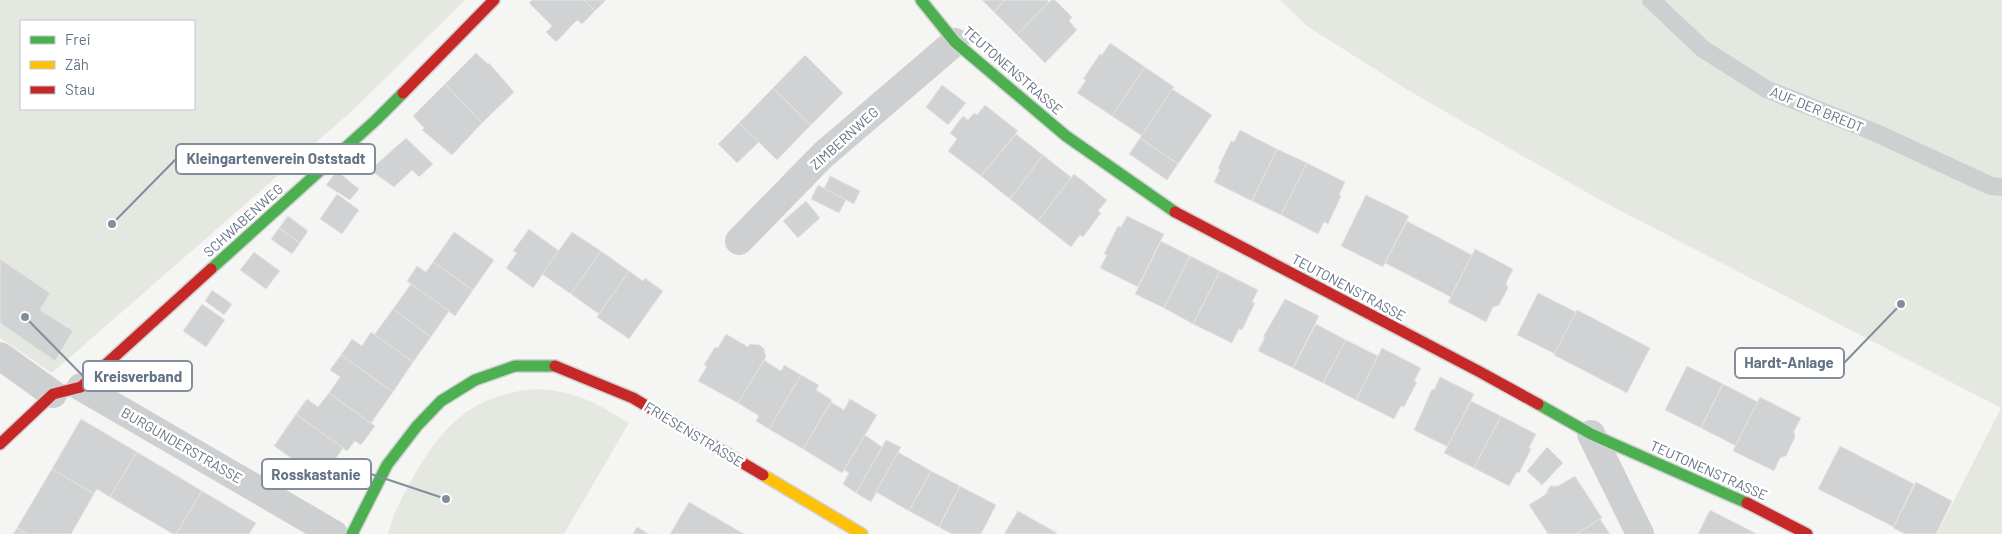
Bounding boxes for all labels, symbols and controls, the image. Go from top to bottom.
legend [20,20,195,110]
street label: TEUTONENSTRASSE [960,22,1066,118]
text: Frei [65,30,91,48]
text: Zäh [65,55,89,73]
text: Stau [65,80,95,98]
street label: AUF DER BREDT [1768,83,1866,135]
street label: ZIMBERNWEG [806,103,882,173]
callout: Kleingartenverein Oststadt [176,144,375,174]
text: Kleingartenverein Oststadt [186,149,366,167]
street label: SCHWABENWEG [200,180,286,260]
street label: TEUTONENSTRASSE [1289,250,1409,324]
callout: Hardt-Anlage [1735,348,1844,378]
text: Hardt-Anlage [1744,353,1834,371]
callout: Kreisverband [83,361,192,391]
text: Kreisverband [94,367,182,385]
street label: FRIESENSTRASSE [641,398,747,470]
street label: BURGUNDERSTRASSE [119,403,245,487]
street label: TEUTONENSTRASSE [1648,437,1770,503]
callout: Rosskastanie [262,459,371,489]
text: Rosskastanie [271,465,361,483]

